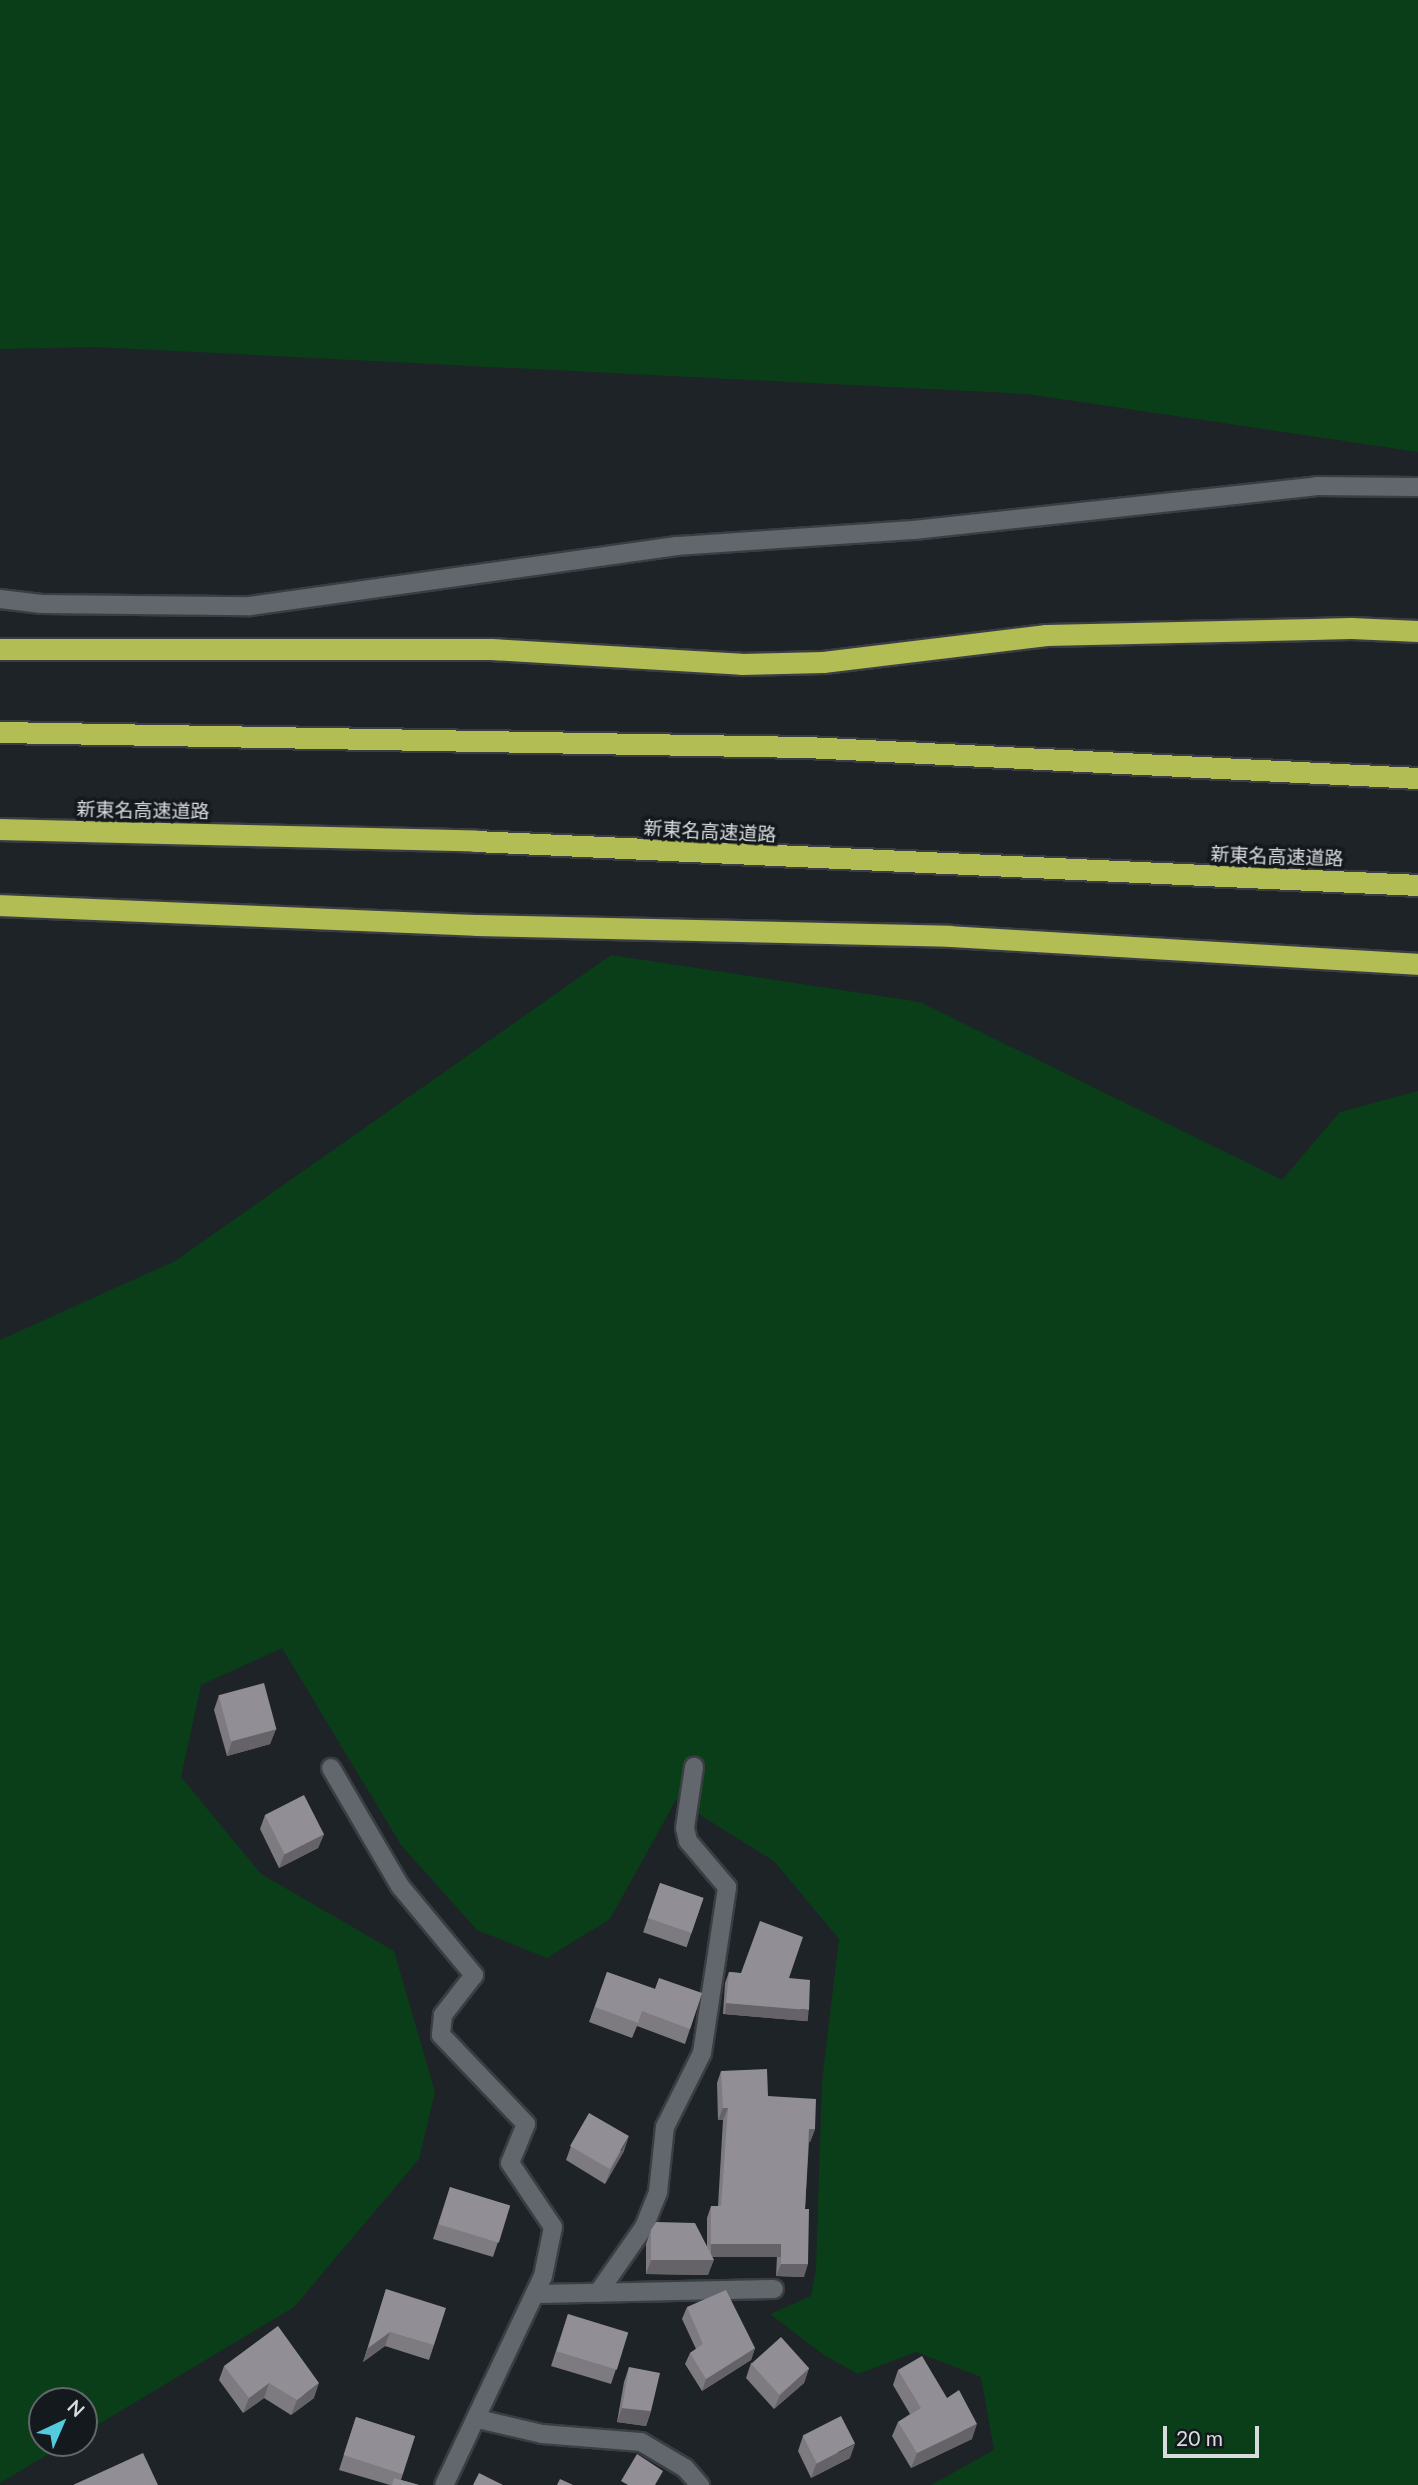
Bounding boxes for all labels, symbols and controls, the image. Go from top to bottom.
street label: 新東名高速道路 [76,797,210,823]
street label: 新東名高速道路 [643,816,777,846]
street label: 新東名高速道路 [1210,842,1344,870]
north arrow [28,2387,98,2457]
text: N [63,2395,90,2421]
scale bar [1166,2412,1262,2456]
text: 20 m [1176,2425,1223,2450]

